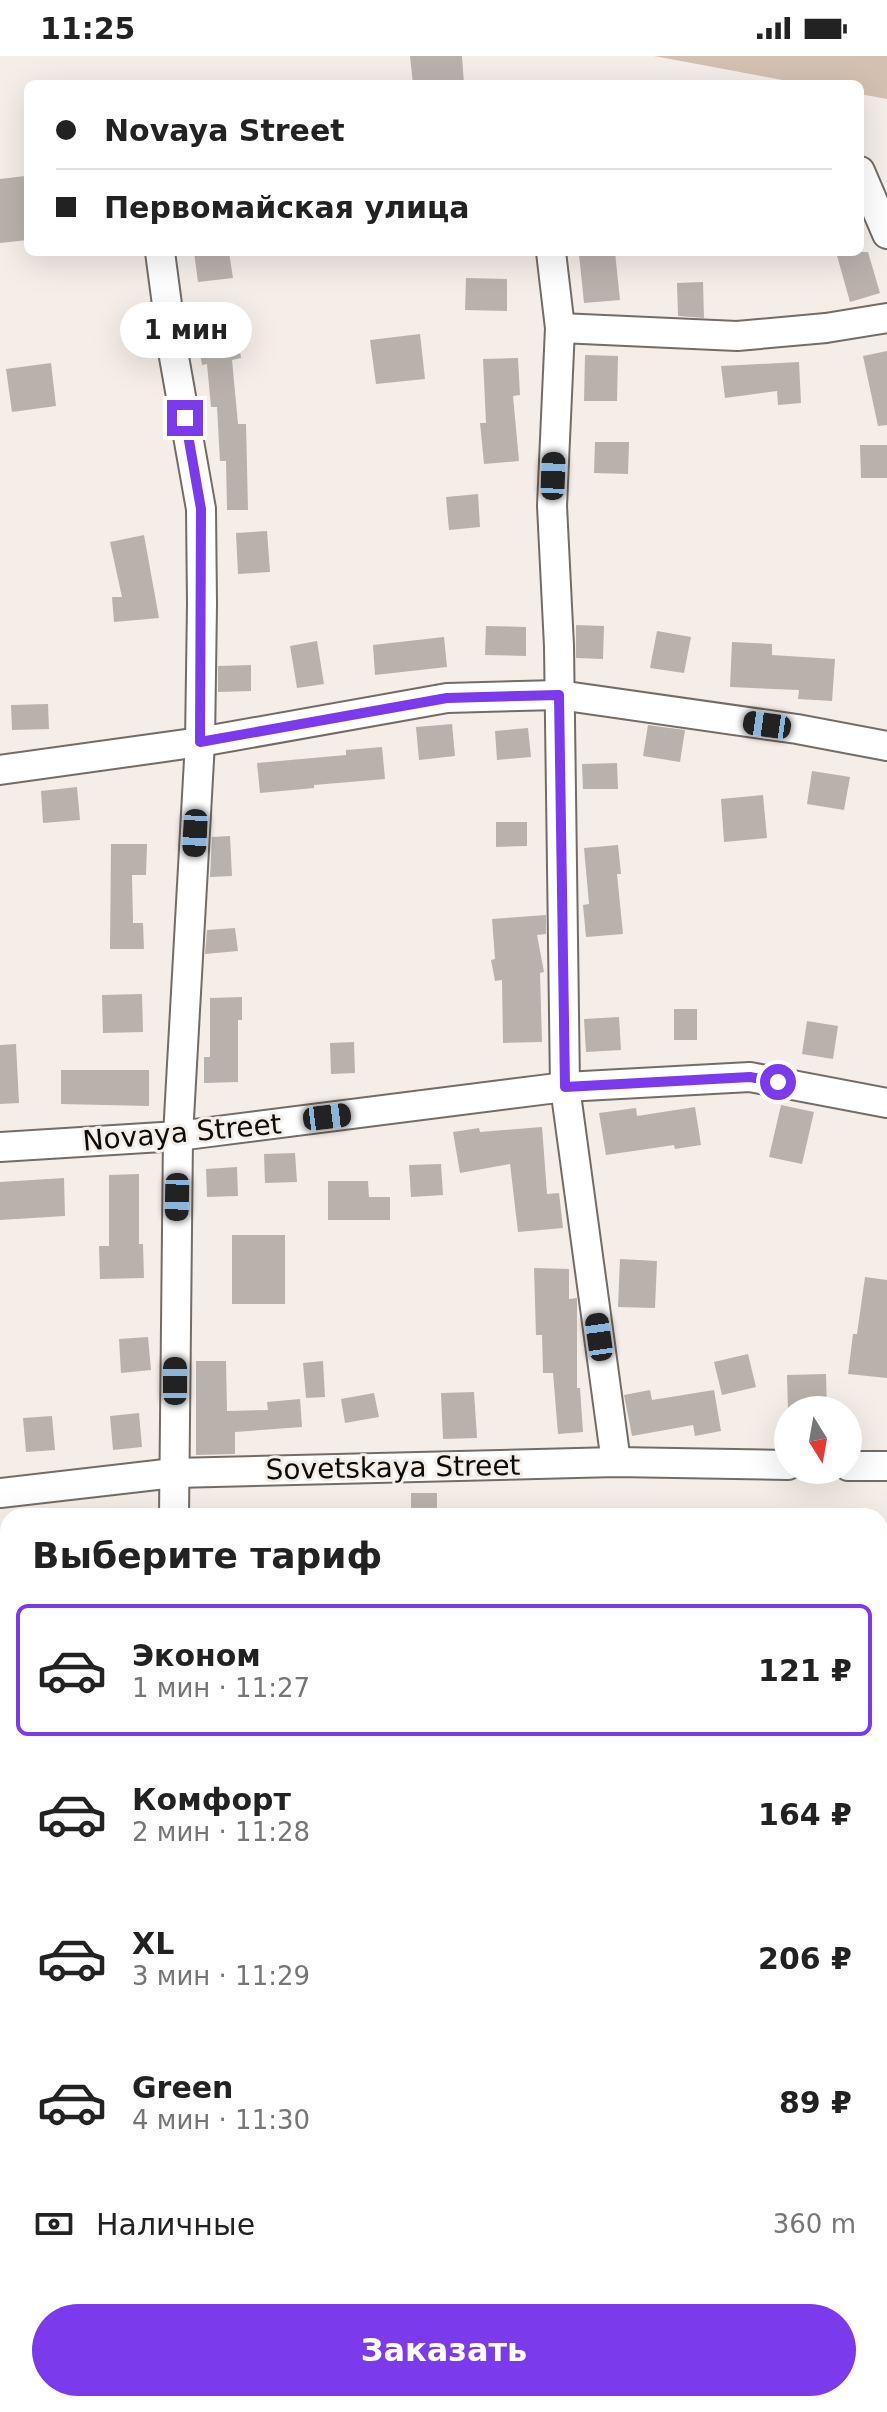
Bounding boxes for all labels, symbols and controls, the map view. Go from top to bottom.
text: 11:25 [40,11,136,46]
text: Novaya Street [104,113,345,148]
text: Первомайская улица [104,190,469,225]
callout: 1 мин [119,302,251,358]
text: 1 мин [144,315,228,345]
route end [167,400,203,436]
car [540,452,566,500]
car [742,710,792,740]
car [182,808,208,858]
route start [760,1064,796,1100]
car [302,1102,352,1132]
street label: Novaya Street [81,1107,283,1158]
car [165,1173,189,1221]
car [584,1312,614,1362]
car [163,1357,187,1405]
north arrow [774,1396,862,1484]
map controls [774,1396,862,1484]
street label: Sovetskaya Street [265,1449,521,1486]
text: Выберите тариф [32,1535,382,1576]
icon: car [36,1634,108,1706]
text: Эконом [132,1638,261,1673]
text: 121 ₽ [758,1653,852,1688]
text: 1 мин · 11:27 [132,1673,310,1703]
icon: car [36,1778,108,1850]
text: Комфорт [132,1782,291,1817]
text: 164 ₽ [758,1797,852,1832]
text: 2 мин · 11:28 [132,1817,310,1847]
icon: car [36,1922,108,1994]
text: XL [132,1926,174,1961]
text: 206 ₽ [758,1941,852,1976]
text: 3 мин · 11:29 [132,1961,310,1991]
icon: car [36,2066,108,2138]
text: Green [132,2070,233,2105]
text: 89 ₽ [779,2085,852,2120]
text: 4 мин · 11:30 [132,2105,310,2135]
icon: cash [32,2202,76,2246]
text: Наличные [96,2207,255,2242]
text: 360 m [773,2209,856,2239]
button: Заказать [32,2304,856,2396]

